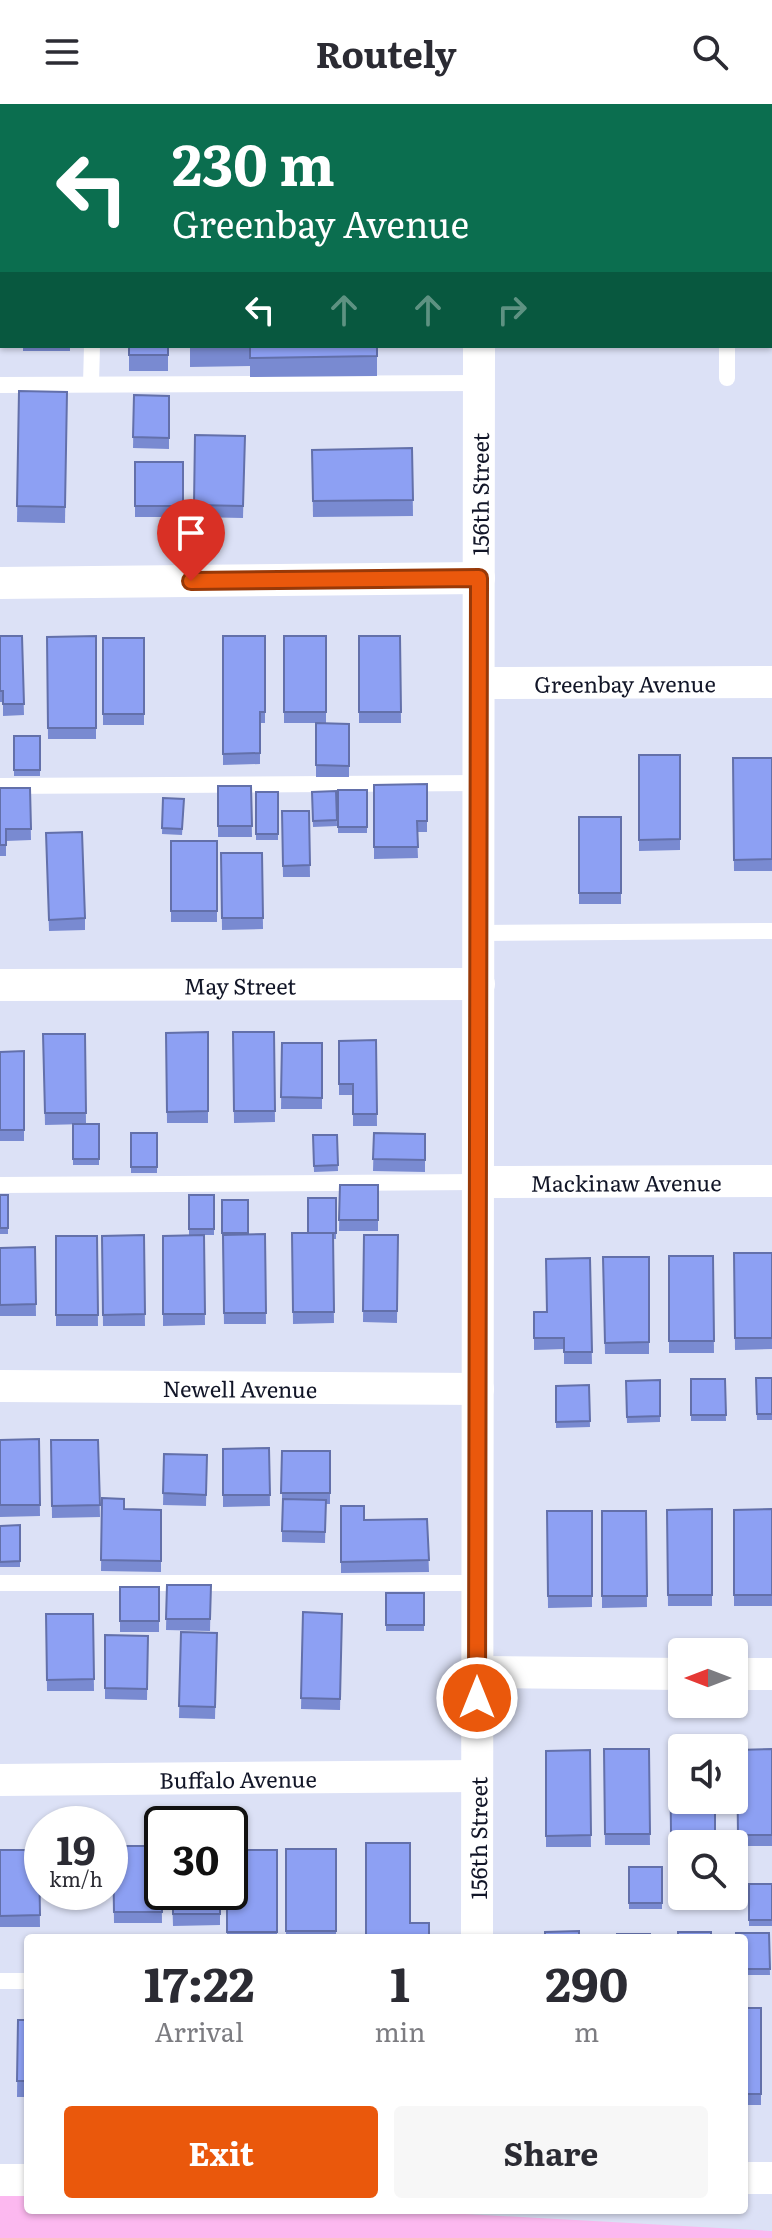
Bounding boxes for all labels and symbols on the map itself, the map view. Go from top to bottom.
street label: 156th Street [462,432,495,555]
pin [157,499,225,581]
street label: Greenbay Avenue [534,666,716,699]
street label: May Street [184,968,296,1001]
street label: Mackinaw Avenue [530,1165,722,1198]
street label: Newell Avenue [163,1371,317,1404]
north arrow [668,1638,748,1718]
position arrow [435,1656,519,1740]
street label: Buffalo Avenue [159,1761,317,1795]
street label: 156th Street [461,1776,494,1899]
speed limit sign: 30 [144,1806,248,1910]

